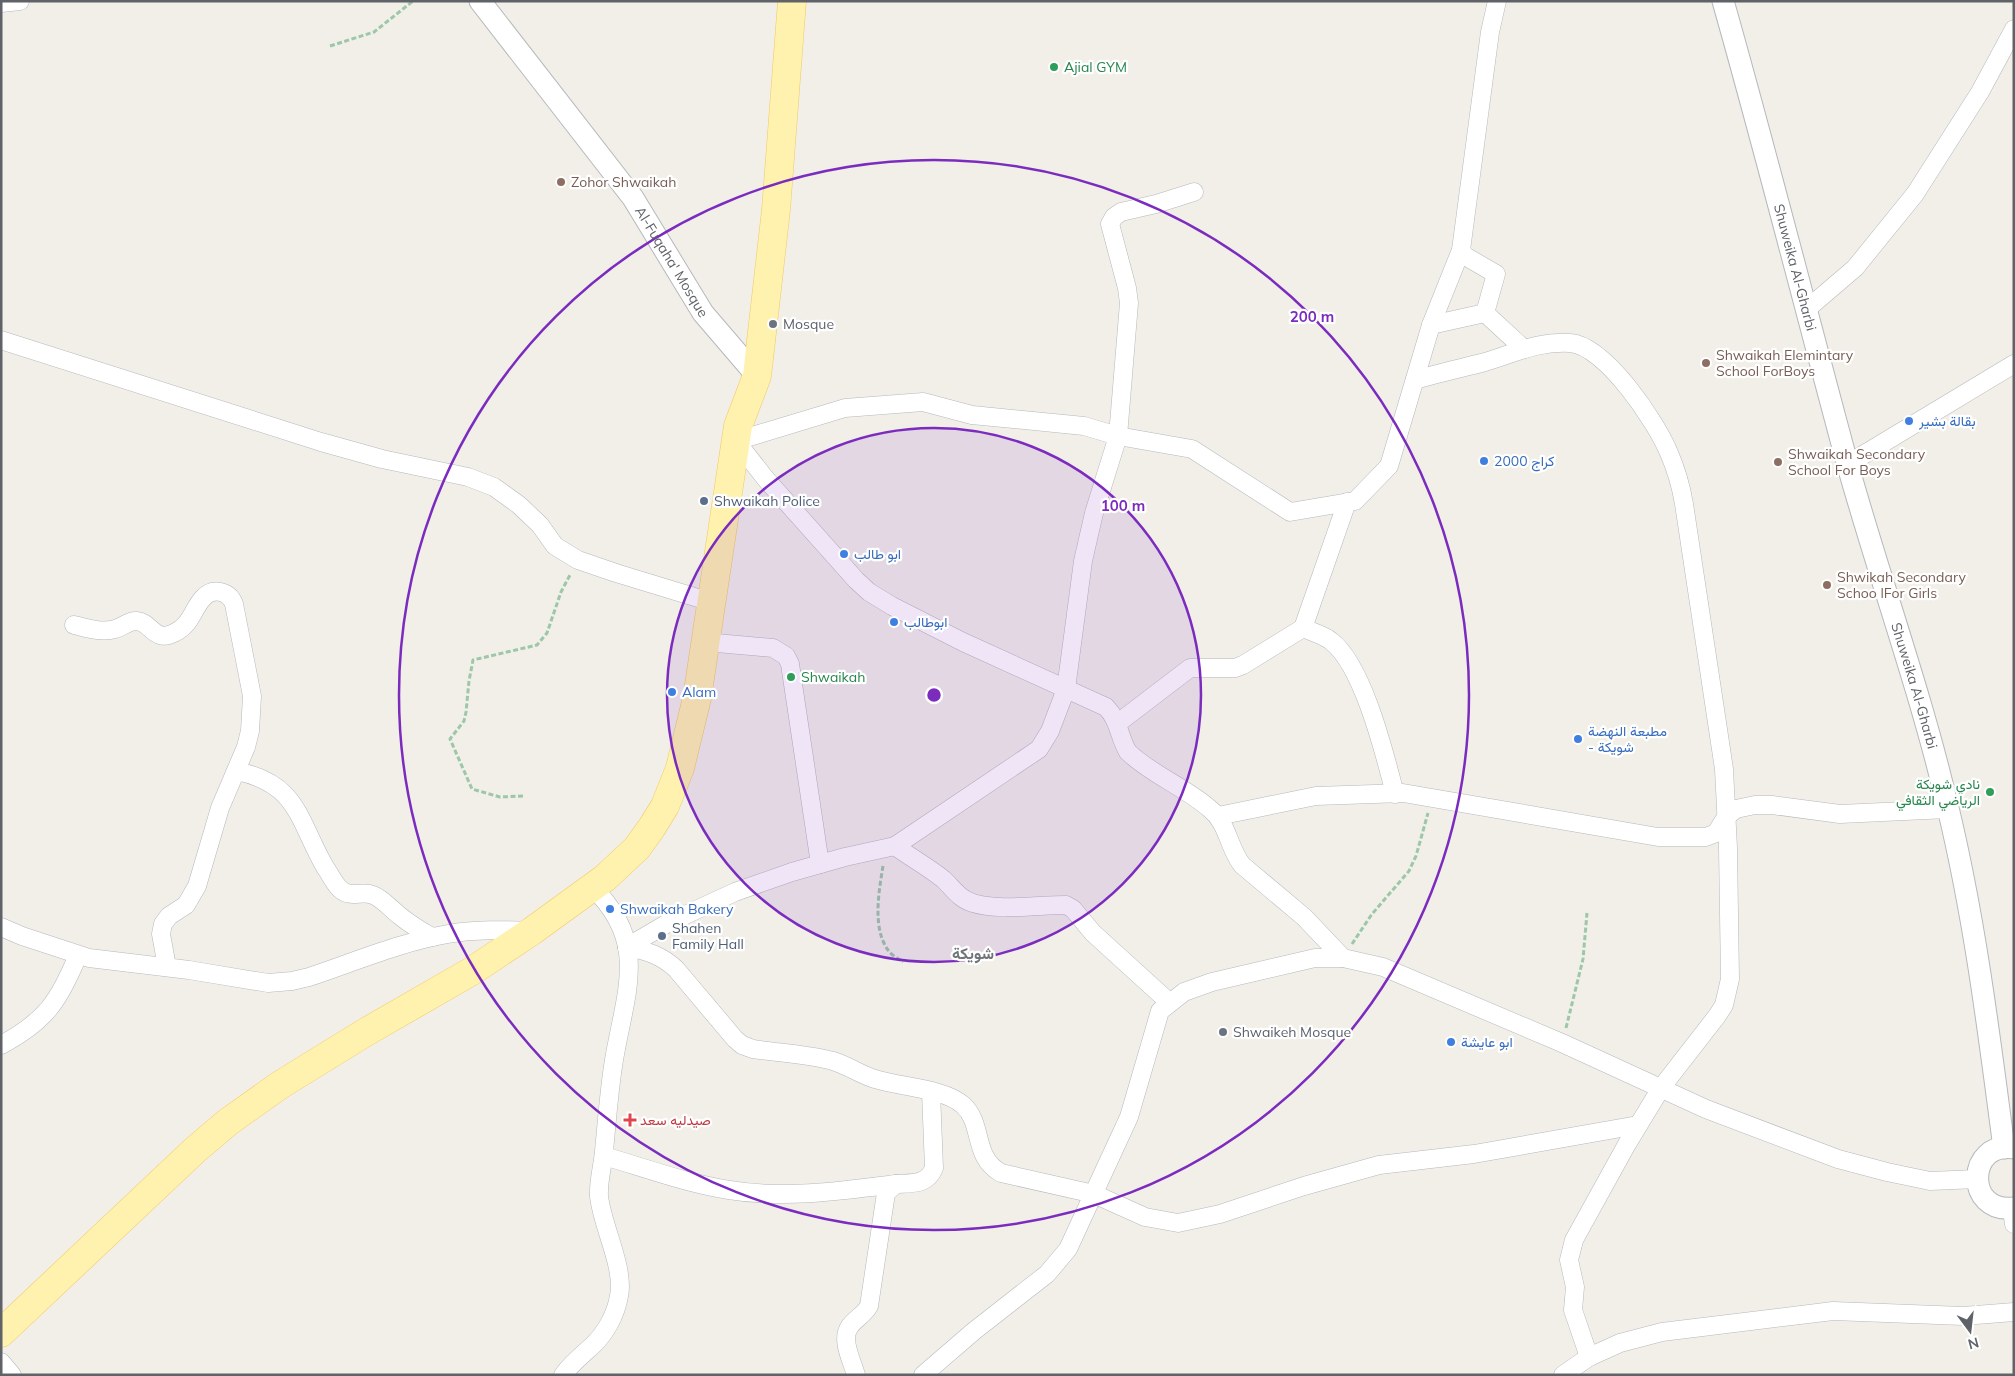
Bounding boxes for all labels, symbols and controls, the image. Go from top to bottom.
place label: Ajial GYM [1064,58,1127,76]
marker: Ajial GYM [1048,61,1060,73]
place label: Zohor Shwaikah [571,173,676,191]
marker: Zohor Shwaikah [555,176,567,188]
street label: Shuweika Al-Gharbi [1770,202,1821,333]
street label: Al-Fuqaha' Mosque [631,203,712,320]
text: 200 m [1290,307,1334,326]
place label: Mosque [783,315,834,333]
marker: Mosque [767,318,779,330]
place label: Shwaikah Elemintary School ForBoys [1716,346,1854,380]
marker: Shwaikah Elemintary School ForBoys [1700,357,1712,369]
place label: بقالة بشير [1918,412,1976,430]
marker: بقالة بشير [1903,415,1915,427]
place label: Shwaikah Secondary School For Boys [1788,445,1926,479]
place label: كراج 2000 [1494,452,1555,472]
marker: كراج 2000 [1478,455,1490,467]
marker: Shwaikah Secondary School For Boys [1772,456,1784,468]
place label: Shwaikah Police [714,492,820,510]
marker: Shwaikah Police [698,495,710,507]
text: 100 m [1101,496,1145,515]
place label: ابو طالب [854,545,901,563]
marker: ابو طالب [838,548,850,560]
place label: Shwikah Secondary Schoo lFor Girls [1837,568,1966,602]
marker: Shwikah Secondary Schoo lFor Girls [1821,579,1833,591]
place label: ابوطالب [904,613,947,631]
marker: ابوطالب [888,616,900,628]
street label: Shuweika Al-Gharbi [1887,620,1942,751]
place label: Shwaikah [801,668,865,686]
marker: Shwaikah [785,671,797,683]
place label: Alam [682,683,716,701]
marker: Alam [666,686,678,698]
centre of rings [925,686,943,704]
place label: مطبعة النهضة - شويكة [1588,722,1667,756]
marker: مطبعة النهضة - شويكة [1572,733,1584,745]
place label: نادي شويكة الرياضي الثقافي [1896,775,1980,812]
marker: نادي شويكة الرياضي الثقافي [1984,786,1996,798]
place label: Shwaikah Bakery [620,900,734,918]
marker: Shwaikah Bakery [604,903,616,915]
place label: Shahen Family Hall [672,919,744,953]
marker: Shahen Family Hall [656,930,668,942]
district label: شويكة [952,943,994,964]
place label: Shwaikeh Mosque [1233,1023,1351,1041]
marker: Shwaikeh Mosque [1217,1026,1229,1038]
place label: ابو عايشة [1461,1033,1513,1051]
marker: ابو عايشة [1445,1036,1457,1048]
place label: صيدليه سعد [640,1111,711,1129]
marker: صيدليه سعد [624,1114,636,1126]
north arrow [1945,1306,1995,1356]
text: N [1966,1333,1981,1354]

